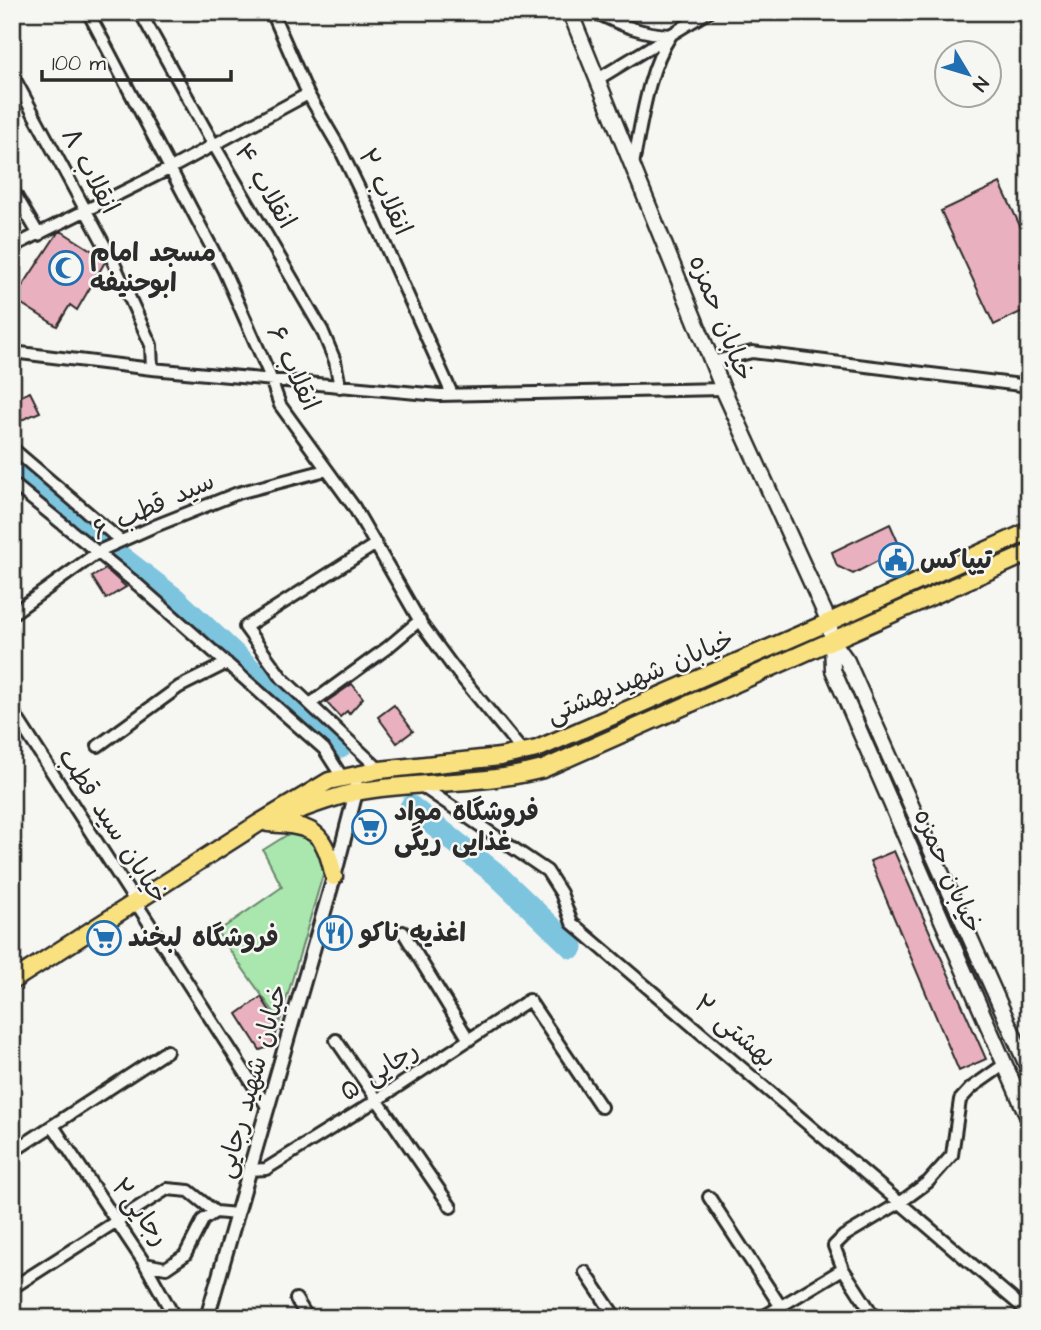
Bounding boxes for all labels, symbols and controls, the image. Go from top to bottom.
scale bar [42,38,231,82]
north arrow [932,38,1002,108]
text: 100 m [52,49,107,78]
text: N [966,71,995,97]
street label: انقلاب ۸ [52,122,128,220]
street label: انقلاب ۴ [225,136,305,236]
street label: انقلاب ۲ [349,143,421,241]
place label: مسجد امام ابوحنیفه [90,235,216,301]
mosque icon: مسجد امام ابوحنیفه [47,249,85,287]
street label: خیابان حمزه [679,250,763,386]
street label: انقلاب ۶ [258,319,328,417]
street label: سید قطب ۶ [86,463,220,549]
public building icon: تیپاکس [877,541,915,579]
place label: تیپاکس [920,542,993,578]
street label: خیابان شهیدبهشتی [541,621,739,733]
street label: خیابان سید قطب [49,741,177,911]
place label: فروشگاه مواد غذایی ریگی [394,794,539,860]
street label: خیابان حمزه [905,803,991,939]
supermarket icon: فروشگاه مواد غذایی ریگی [350,808,388,846]
restaurant icon: اغذیه ناکو [316,914,354,952]
place label: اغذیه ناکو [358,915,466,951]
supermarket icon: فروشگاه لبخند [85,919,123,957]
place label: فروشگاه لبخند [128,920,279,956]
street label: خیابان شهید رجایی [207,980,297,1182]
street label: بهشتی ۲ [686,986,784,1076]
street label: رجایی ۵ [333,1032,425,1110]
street label: رجایی۲ [103,1171,177,1253]

